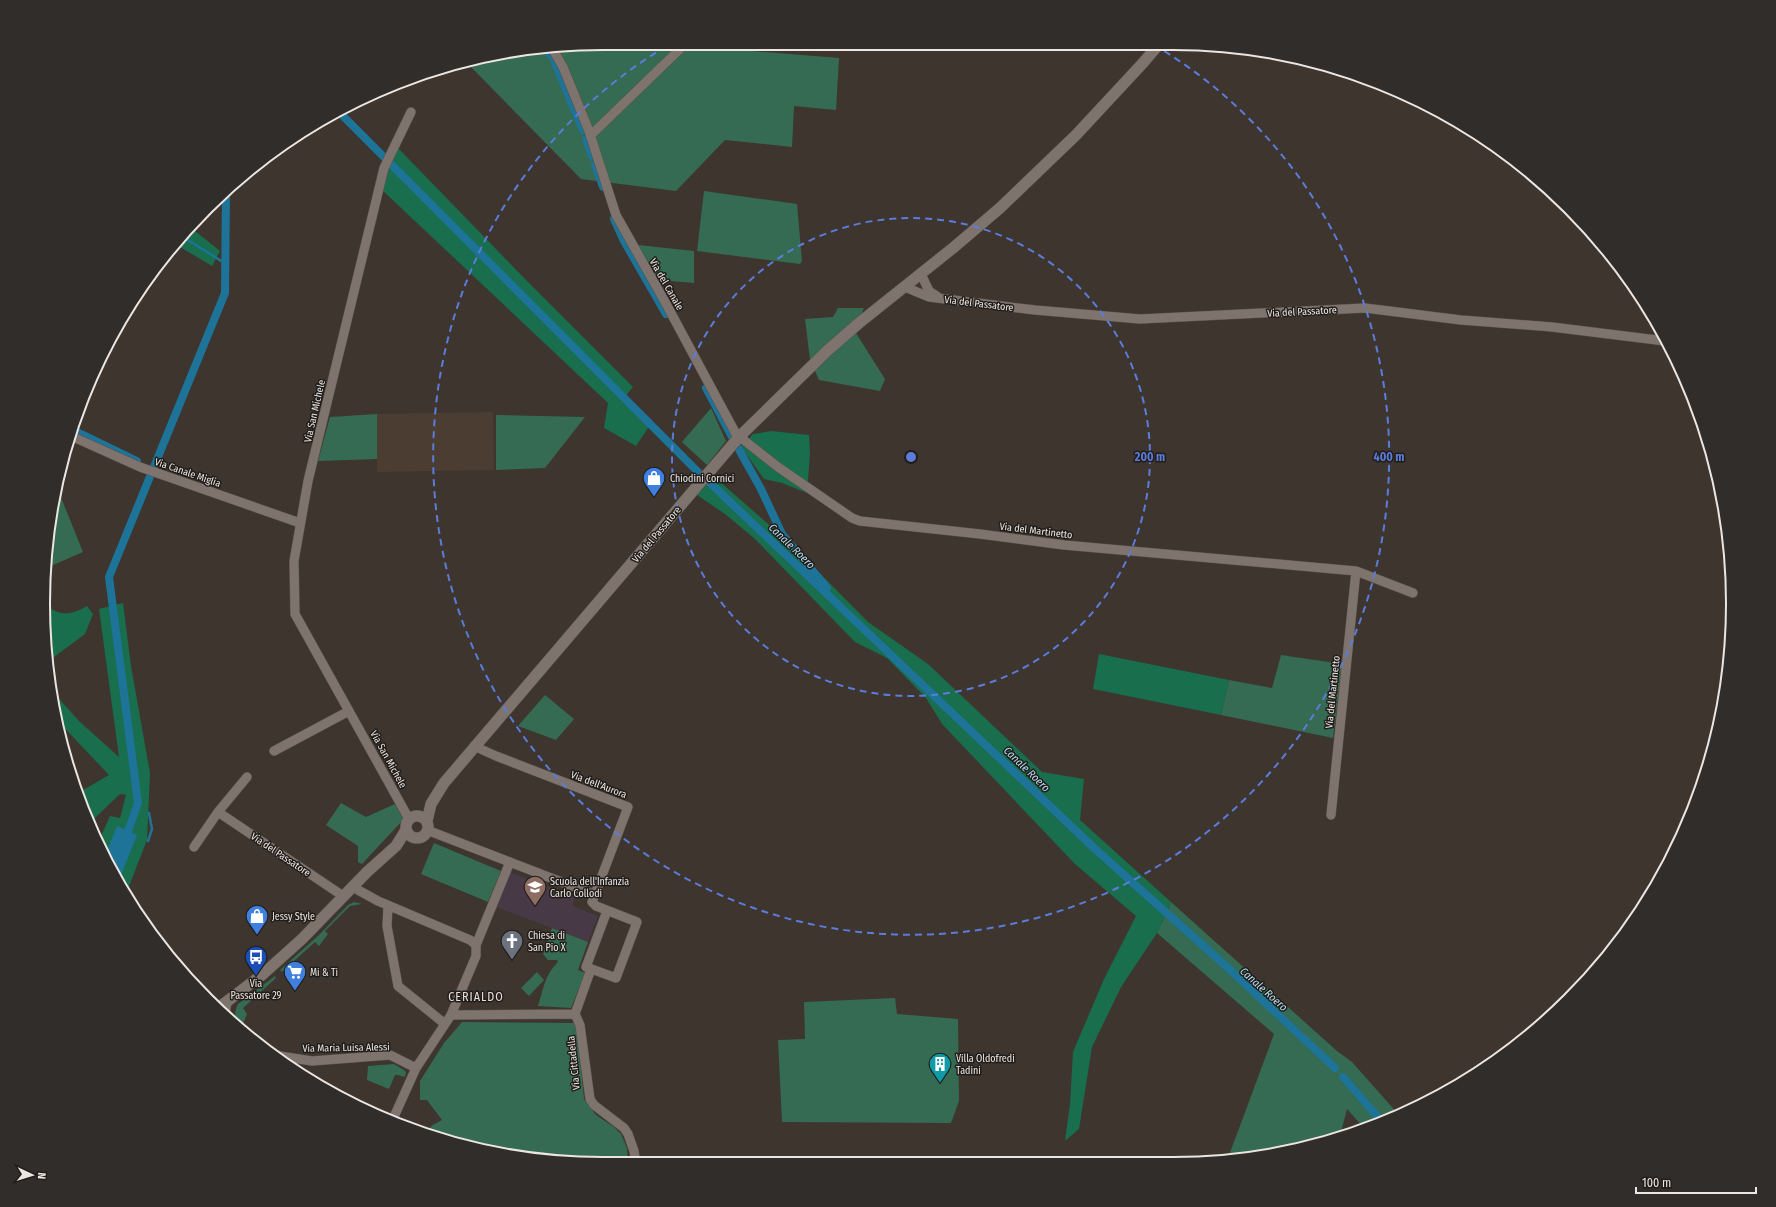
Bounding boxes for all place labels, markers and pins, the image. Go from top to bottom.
centre of rings [904,450,918,464]
shop icon: Chiodini Cornici [641,465,667,498]
place label: Chiodini Cornici [670,473,734,485]
school or university icon: Scuola dell'Infanzia Carlo Collodi [522,874,548,907]
place label: Scuola dell'Infanzia Carlo Collodi [550,876,629,900]
shop icon: Jessy Style [244,903,270,936]
place label: Jessy Style [272,911,315,923]
church icon: Chiesa di San Pio X [499,928,525,961]
place label: Chiesa di San Pio X [528,930,566,954]
bus stop icon: Via Passatore 29 [243,944,269,977]
supermarket icon: Mi & Ti [282,959,308,992]
place label: Mi & Ti [310,967,338,979]
place label: Via Passatore 29 [231,978,282,1002]
building icon: Villa Oldofredi Tadini [927,1051,953,1084]
place label: Villa Oldofredi Tadini [956,1053,1015,1077]

